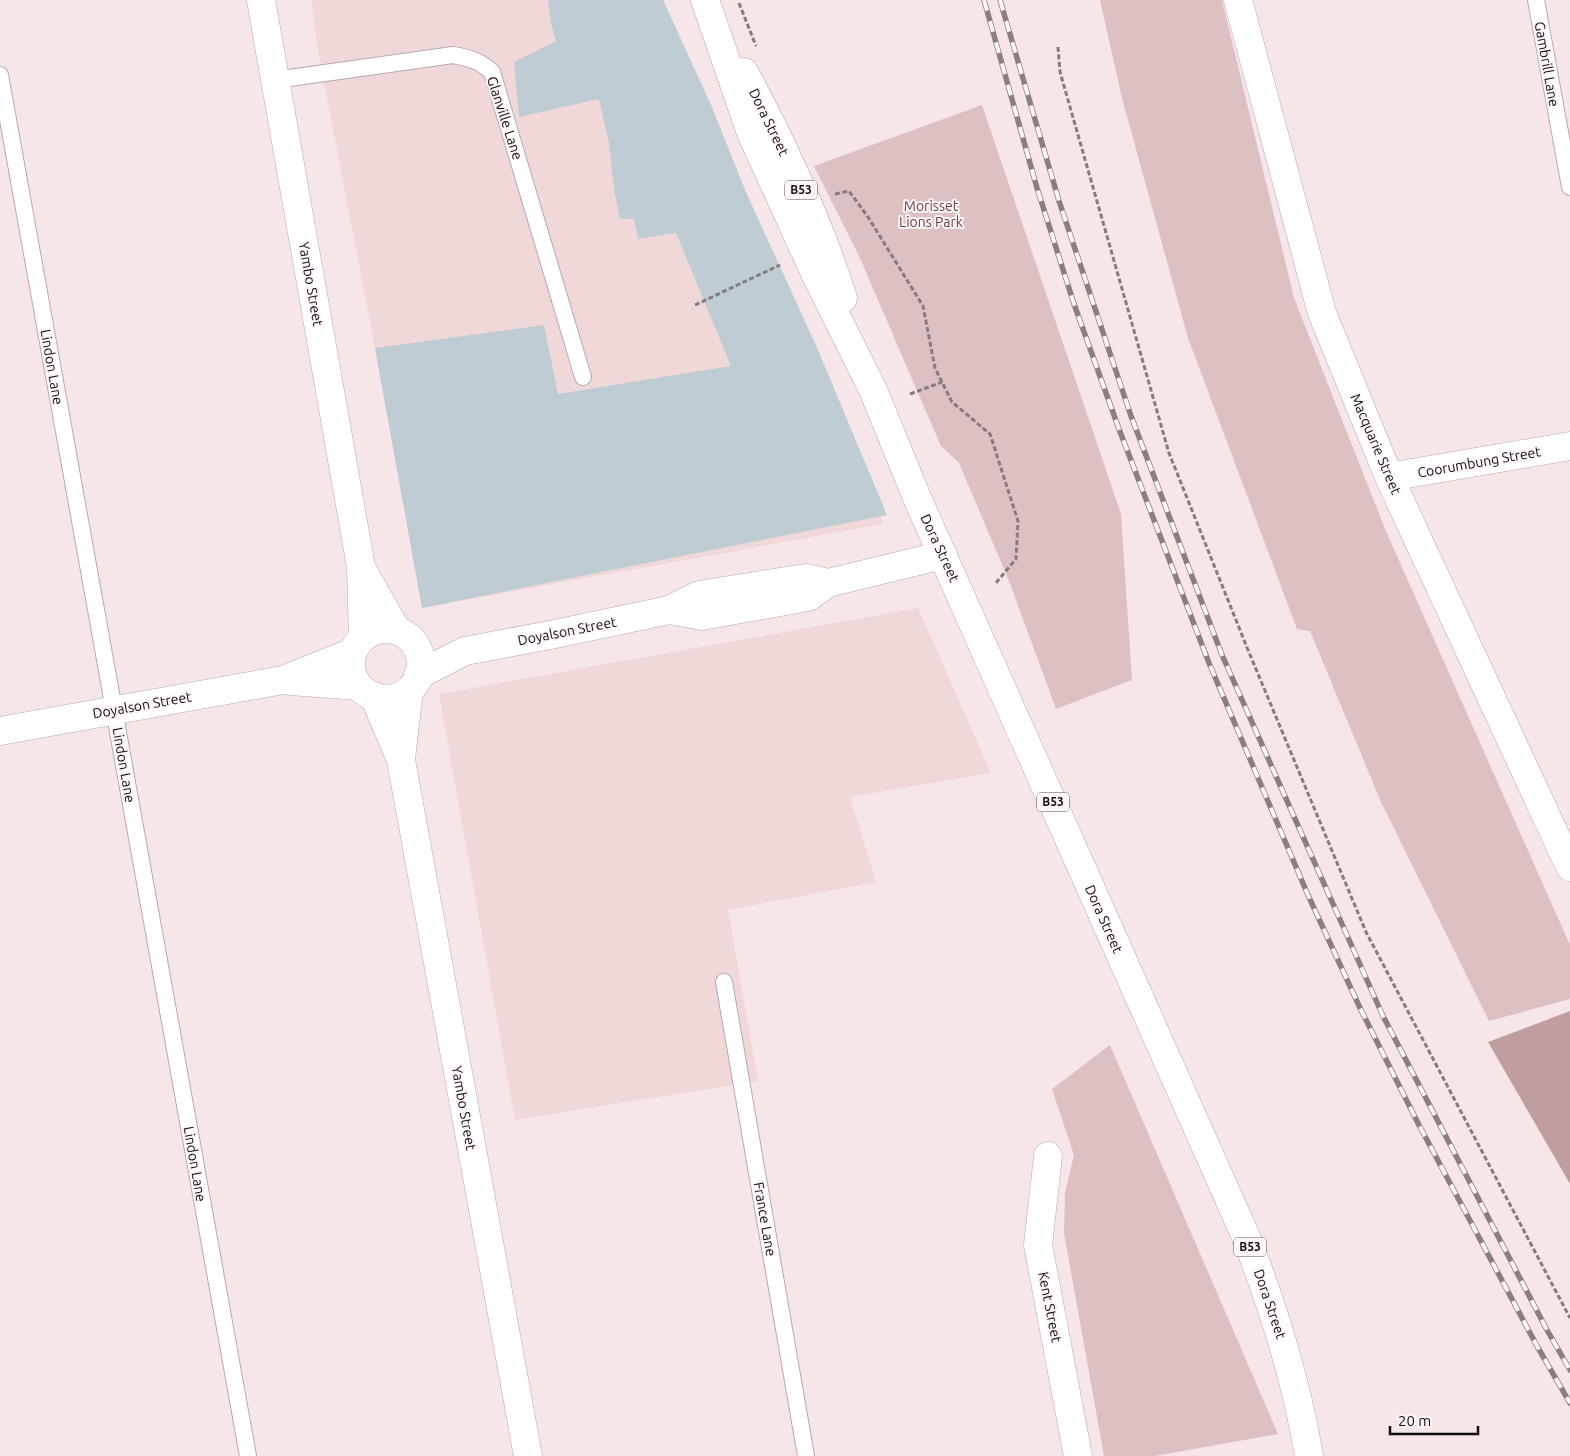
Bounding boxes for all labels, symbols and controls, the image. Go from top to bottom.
street label: Gambrill Lane [1532,20,1562,108]
street label: Glanville Lane [484,74,526,162]
street label: Dora Street [746,86,792,159]
road number: B53 [785,180,817,200]
park label: Morisset Lions Park [899,198,963,230]
street label: Yambo Street [296,240,326,328]
street label: Lindon Lane [38,328,66,406]
street label: Macquarie Street [1348,391,1405,497]
street label: Coorumbung Street [1416,443,1542,481]
street label: Dora Street [917,512,963,585]
street label: Doyalson Street [516,613,618,648]
street label: Doyalson Street [91,688,193,722]
street label: Lindon Lane [110,726,138,804]
road number: B53 [1037,792,1069,812]
street label: Dora Street [1082,882,1126,956]
street label: Yambo Street [449,1064,479,1152]
street label: Lindon Lane [181,1125,209,1203]
street label: France Lane [751,1181,779,1257]
road number: B53 [1234,1238,1266,1256]
street label: Dora Street [1251,1267,1290,1342]
street label: Kent Street [1035,1270,1065,1344]
scale bar [1390,1404,1478,1436]
text: 20 m [1398,1412,1431,1429]

